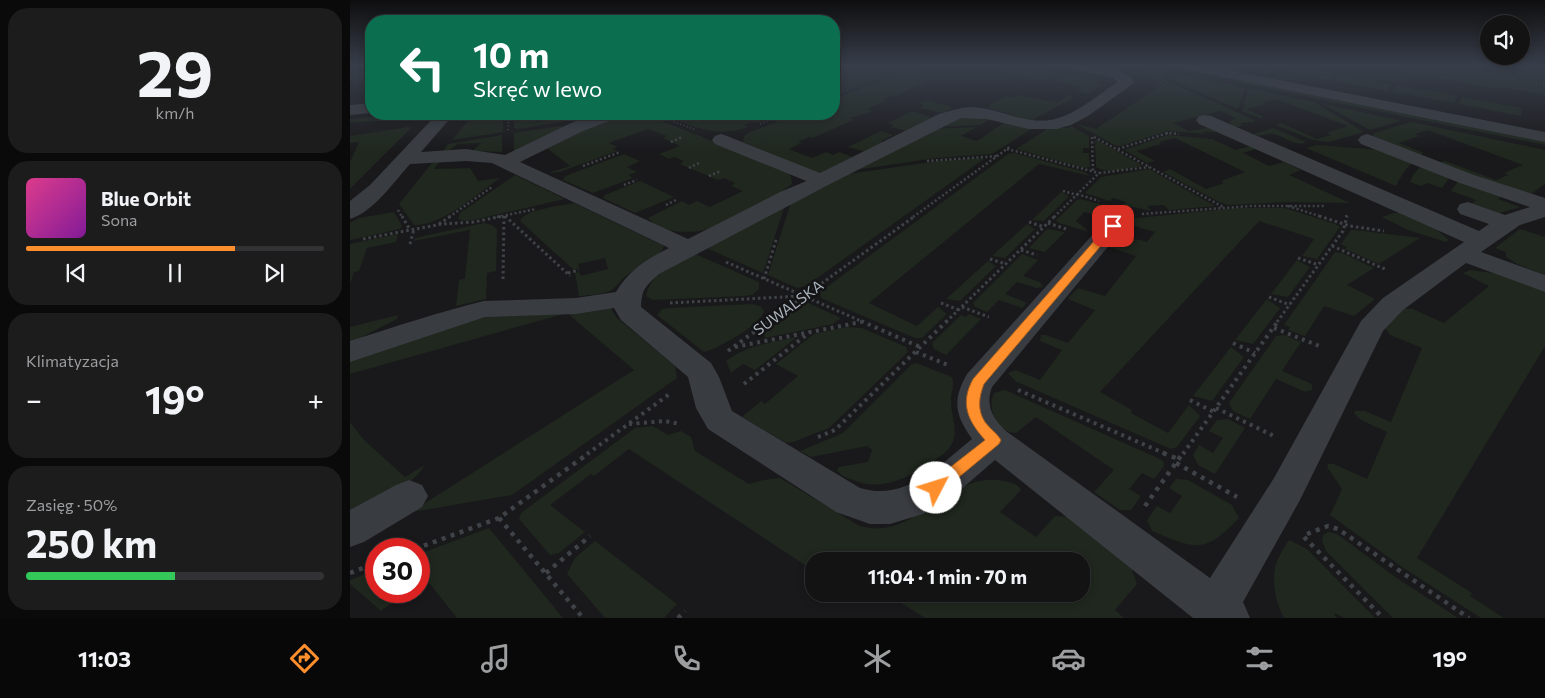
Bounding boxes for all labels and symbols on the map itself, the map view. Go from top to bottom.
pin [1092,205,1134,247]
street label: SUWALSKA [749,276,827,338]
position arrow [909,461,961,513]
speed limit sign: 30 [365,538,430,603]

